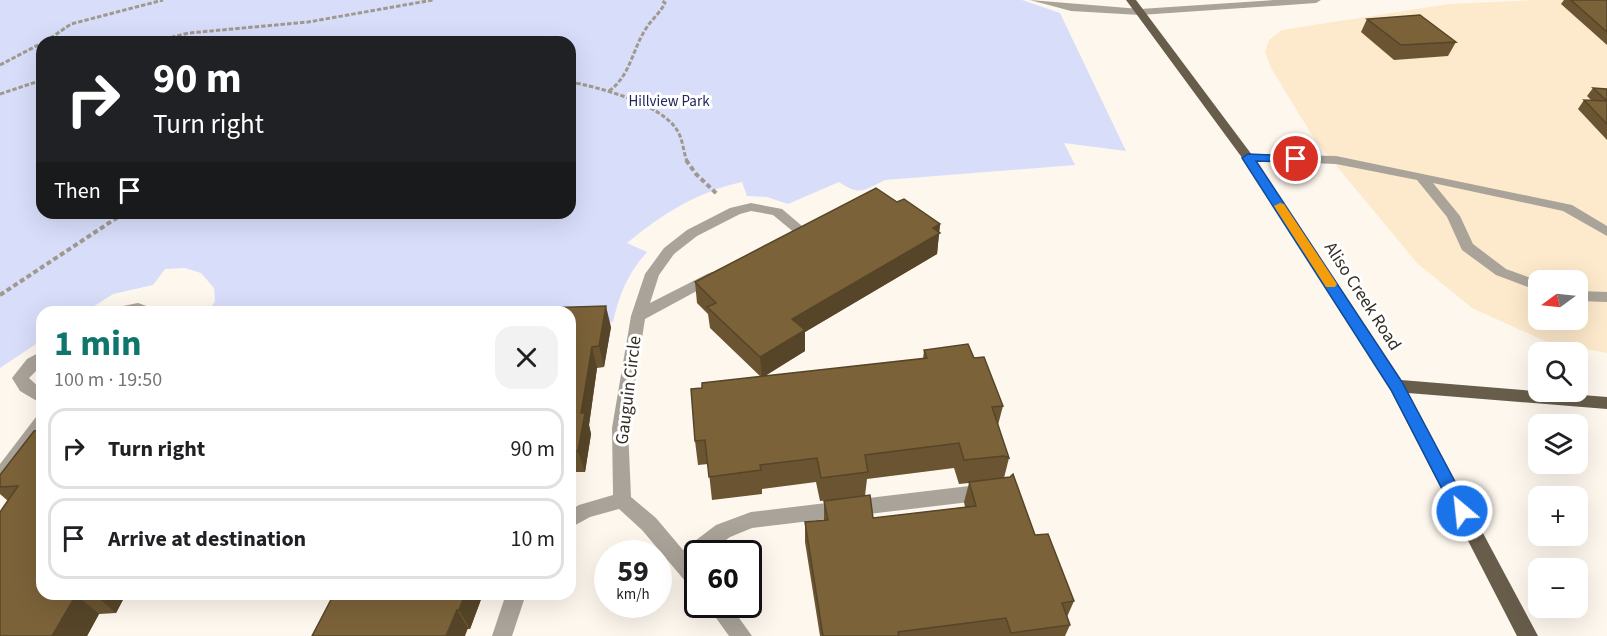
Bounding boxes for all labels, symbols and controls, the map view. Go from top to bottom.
text: 90 m [153,49,242,109]
icon: right [54,60,132,138]
park label: Hillview Park [628,91,710,112]
text: Turn right [153,105,264,144]
pin [1270,133,1321,184]
icon: arrive [1279,142,1312,175]
icon: arrive [113,174,146,207]
text: Then [54,175,101,207]
street label: Aliso Creek Road [1318,237,1407,356]
north arrow [1528,270,1588,330]
map controls [1528,270,1588,618]
text: 1 min [54,318,142,369]
button: close [495,326,558,389]
street label: Gauguin Circle [609,334,648,446]
button: search [1528,342,1588,402]
text: 100 m · 19:50 [54,366,162,394]
button: layers [1528,414,1588,474]
icon: right [57,432,90,465]
text: Turn right [108,433,205,465]
text: 90 m [510,433,555,465]
position arrow [1430,479,1494,543]
button: + [1528,486,1588,546]
icon: arrive [57,522,90,555]
text: Arrive at destination [108,523,306,555]
text: 10 m [510,523,555,555]
speed limit sign: 60 [684,540,762,618]
text: 59 [617,550,649,593]
button: − [1528,558,1588,618]
text: km/h [616,584,650,605]

